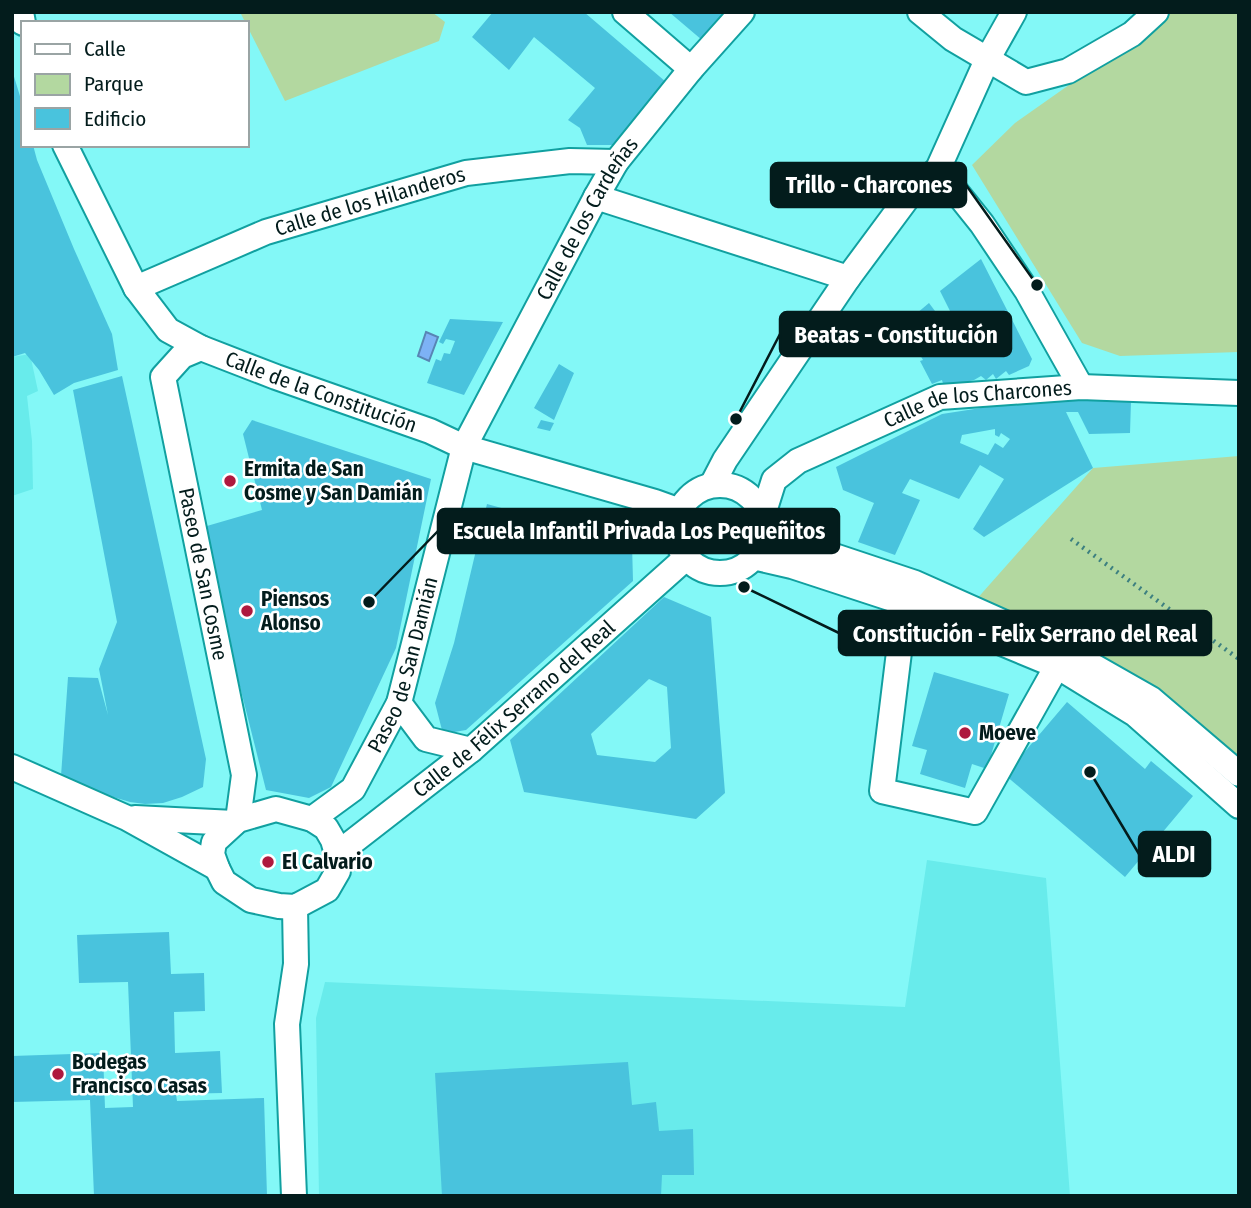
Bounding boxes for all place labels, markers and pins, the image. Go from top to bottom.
callout: Trillo - Charcones [771,163,966,207]
callout: Beatas - Constitución [780,312,1011,356]
place label: Ermita de San Cosme y San Damián [244,456,423,506]
marker: Ermita de San Cosme y San Damián [222,473,238,489]
callout: Escuela Infantil Privada Los Pequeñitos [438,509,839,553]
place label: Piensos Alonso [260,586,329,636]
marker: Piensos Alonso [239,603,255,619]
callout: Constitución - Felix Serrano del Real [839,611,1211,655]
place label: Moeve [979,720,1037,746]
marker: Moeve [957,725,973,741]
callout: ALDI [1139,832,1210,876]
place label: El Calvario [282,849,373,875]
marker: El Calvario [260,854,276,870]
place label: Bodegas Francisco Casas [72,1049,207,1099]
marker: Bodegas Francisco Casas [50,1066,66,1082]

